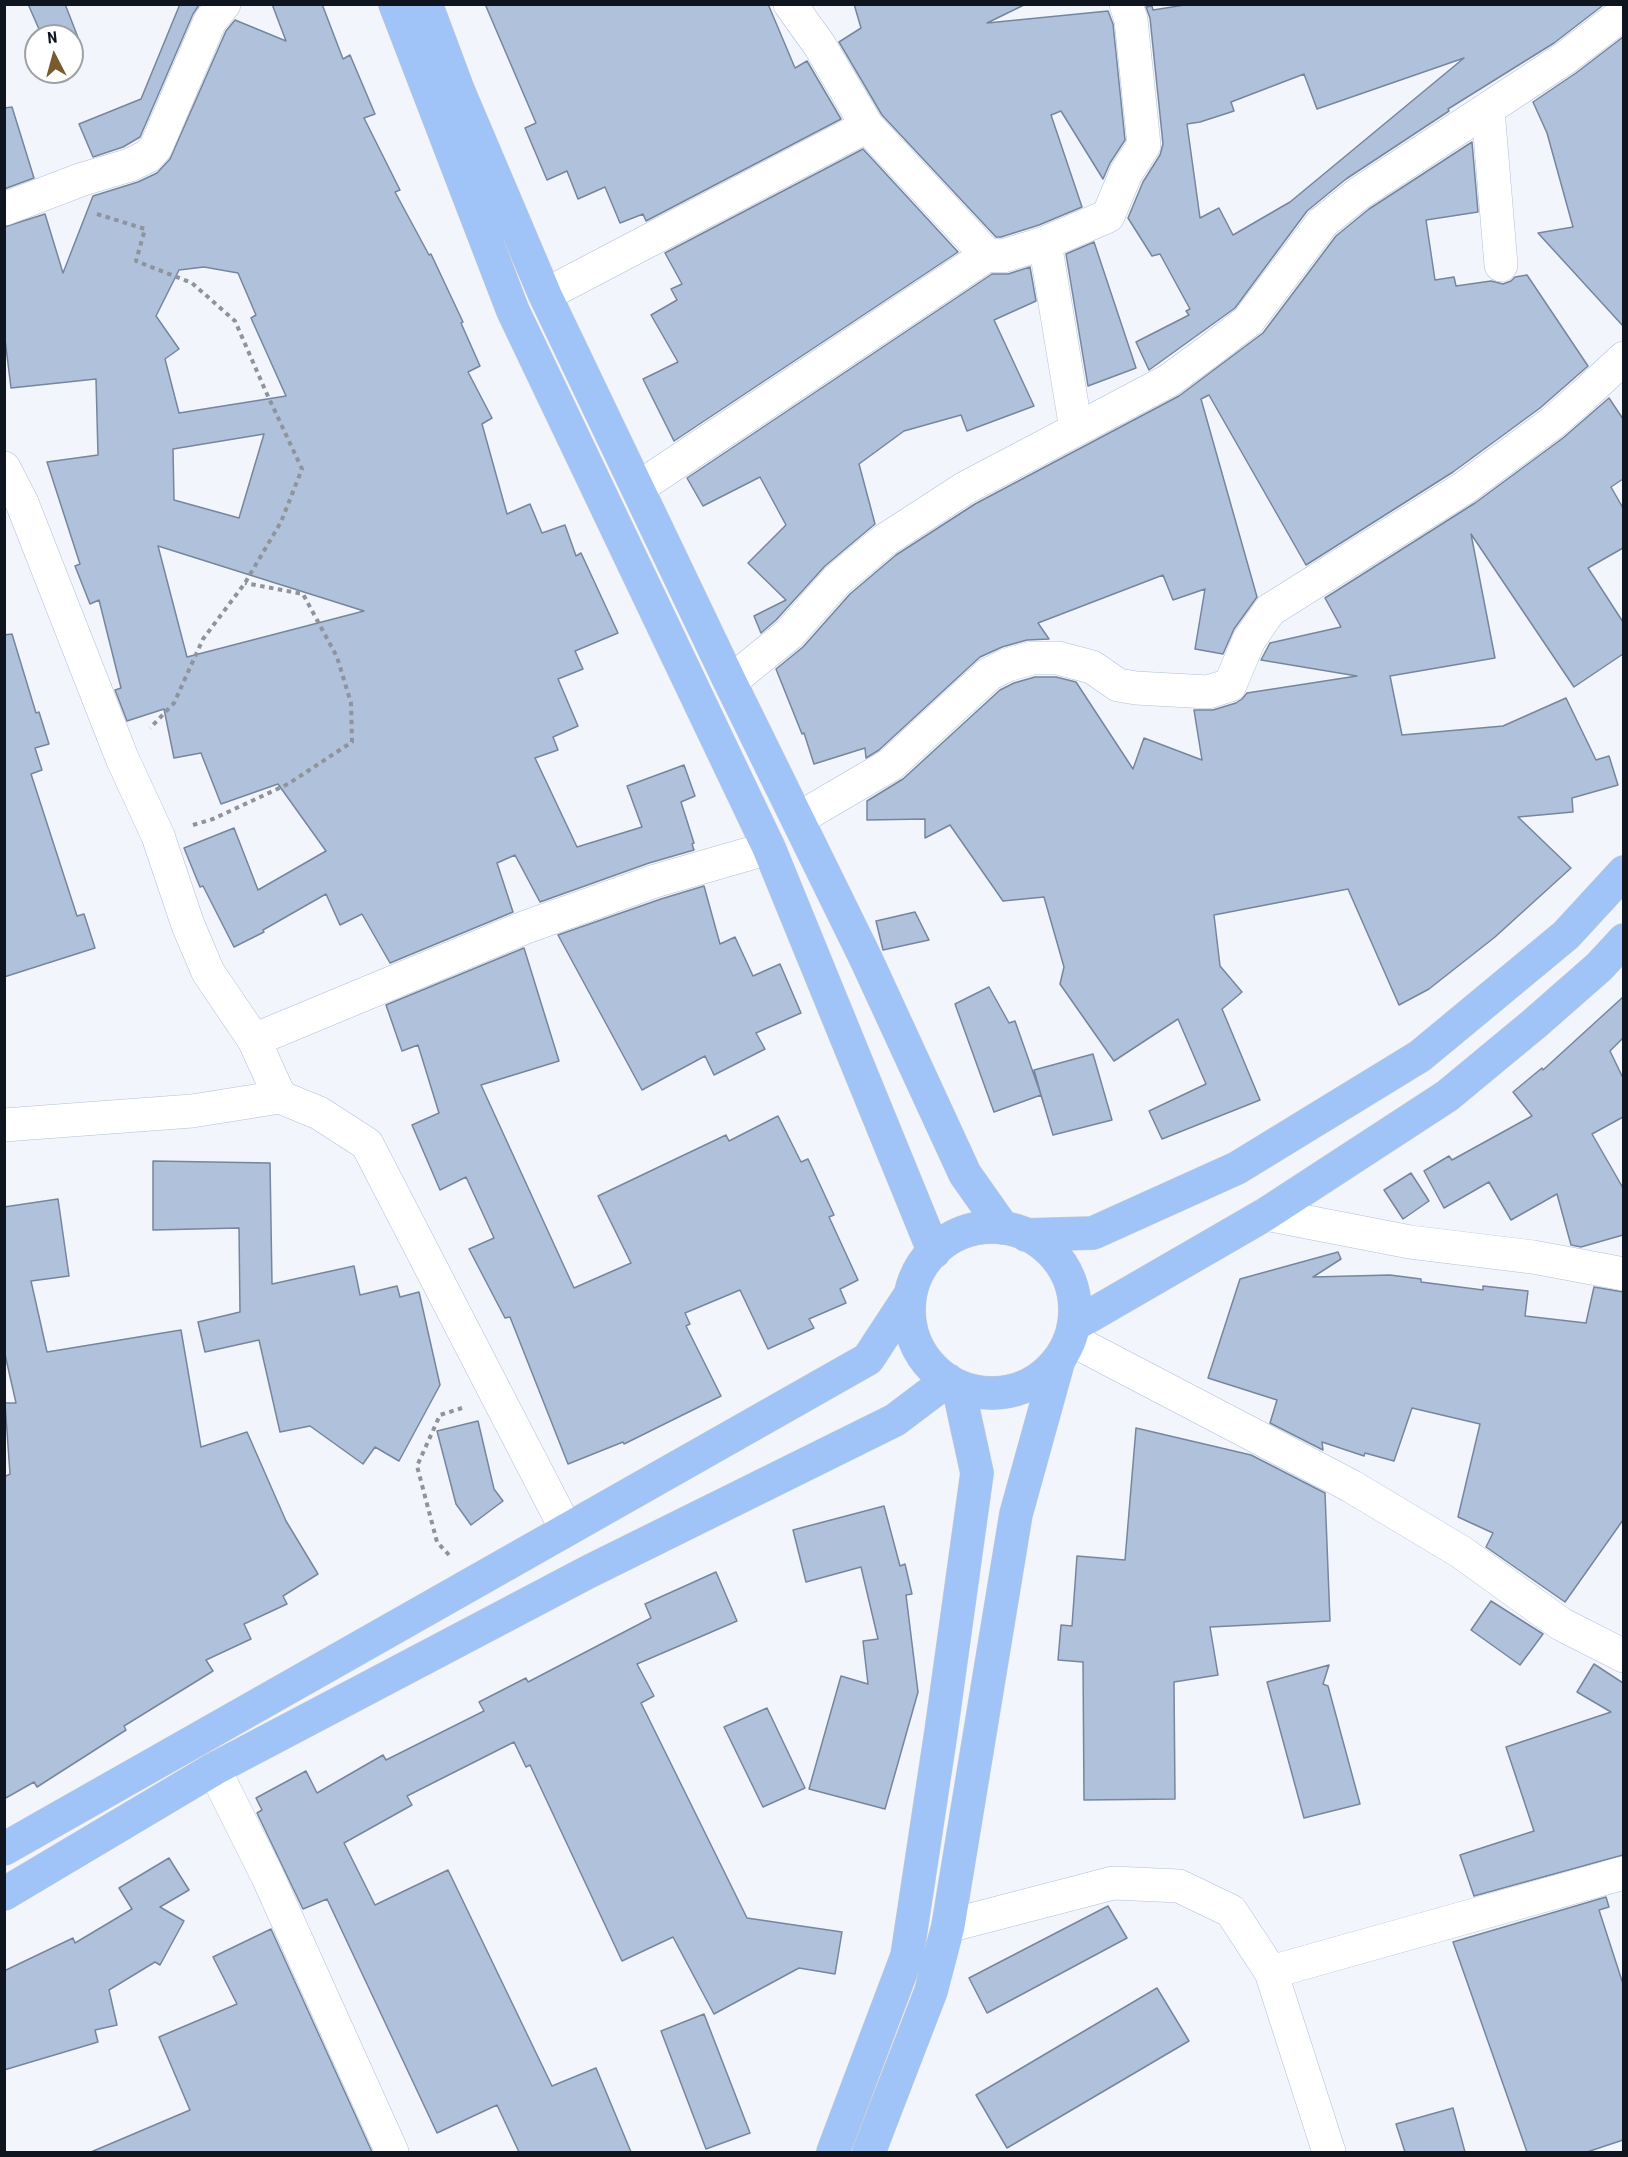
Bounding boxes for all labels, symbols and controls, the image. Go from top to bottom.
north arrow [24,24,84,84]
text: N [46,28,58,48]

